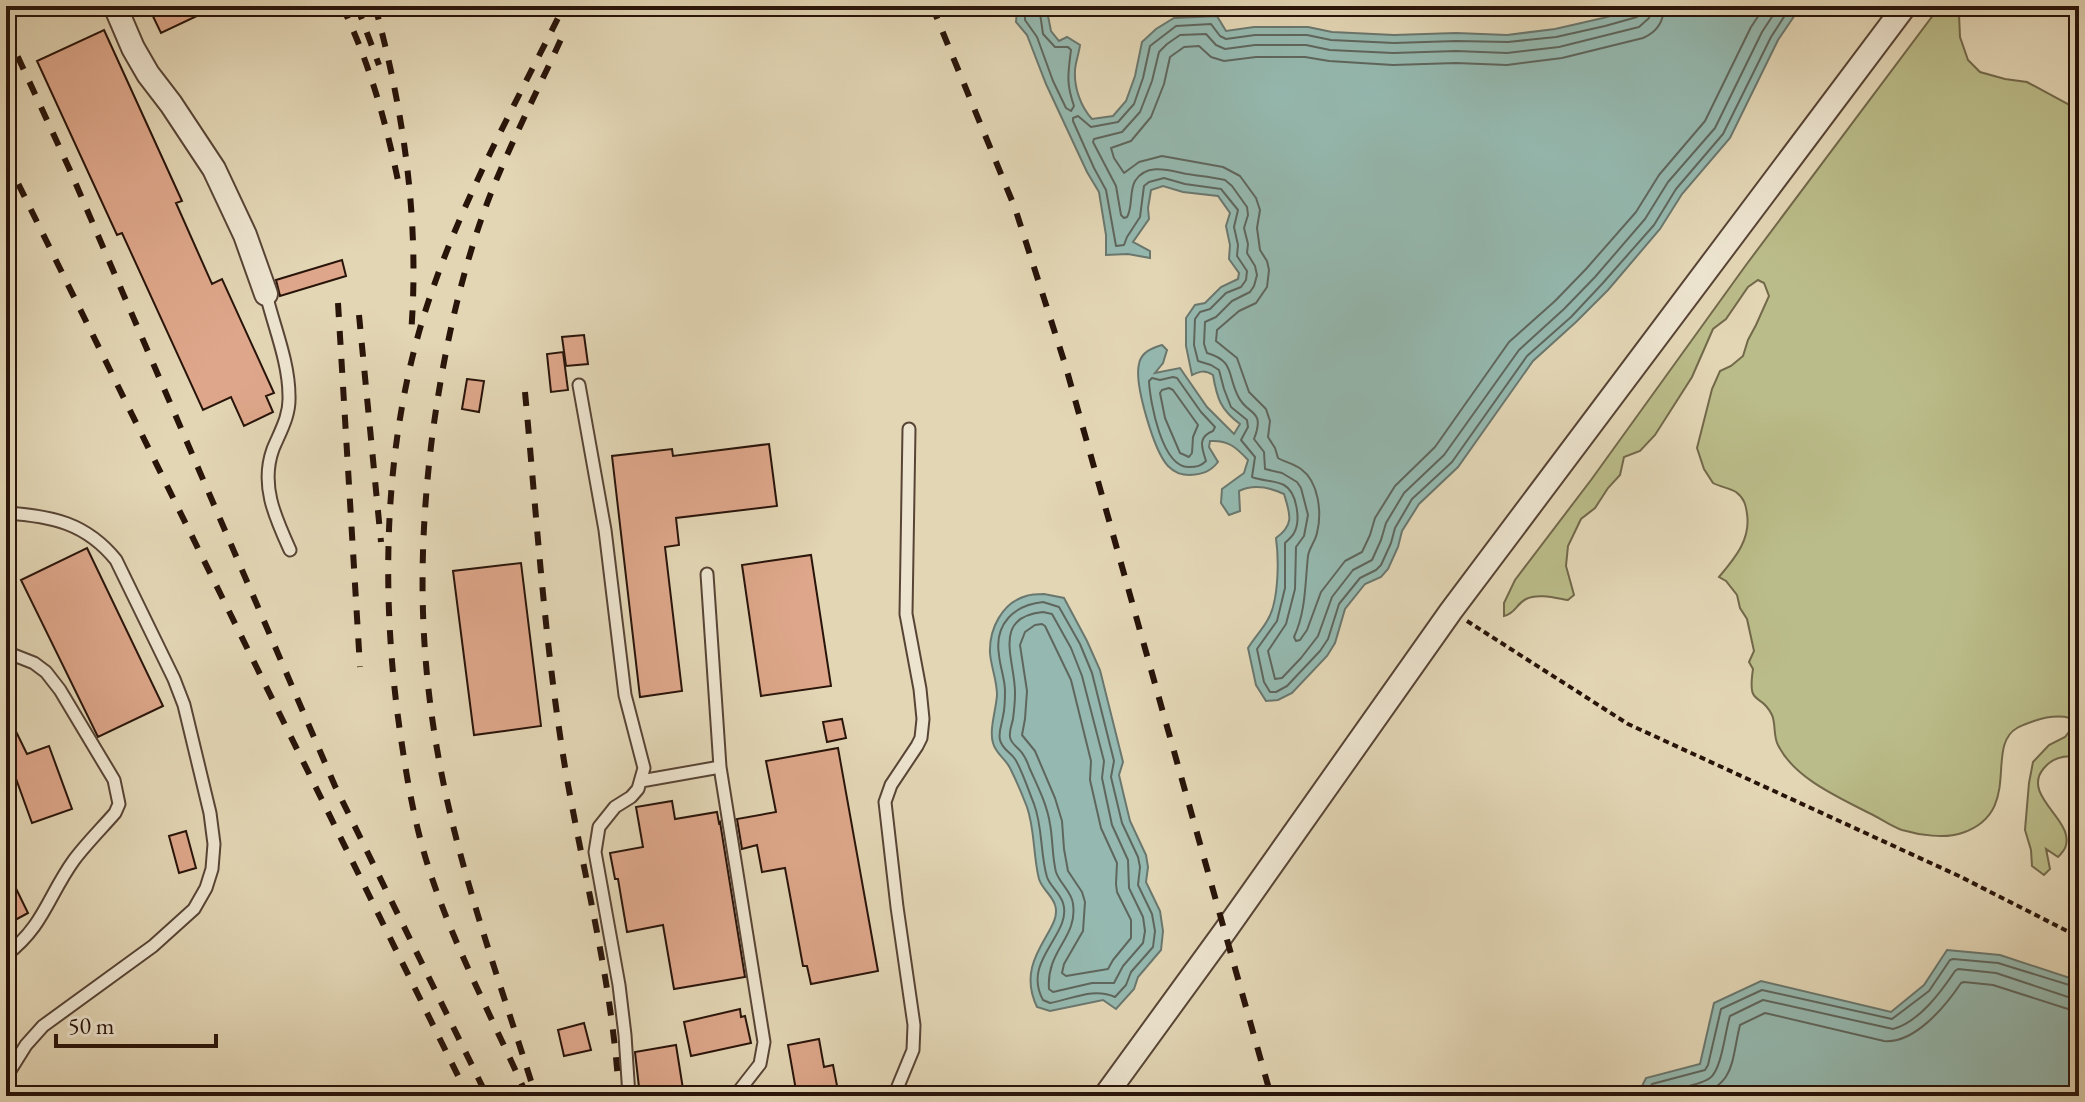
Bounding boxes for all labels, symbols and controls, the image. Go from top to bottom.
scale bar [56,998,216,1048]
text: 50 m [68,1010,115,1041]

